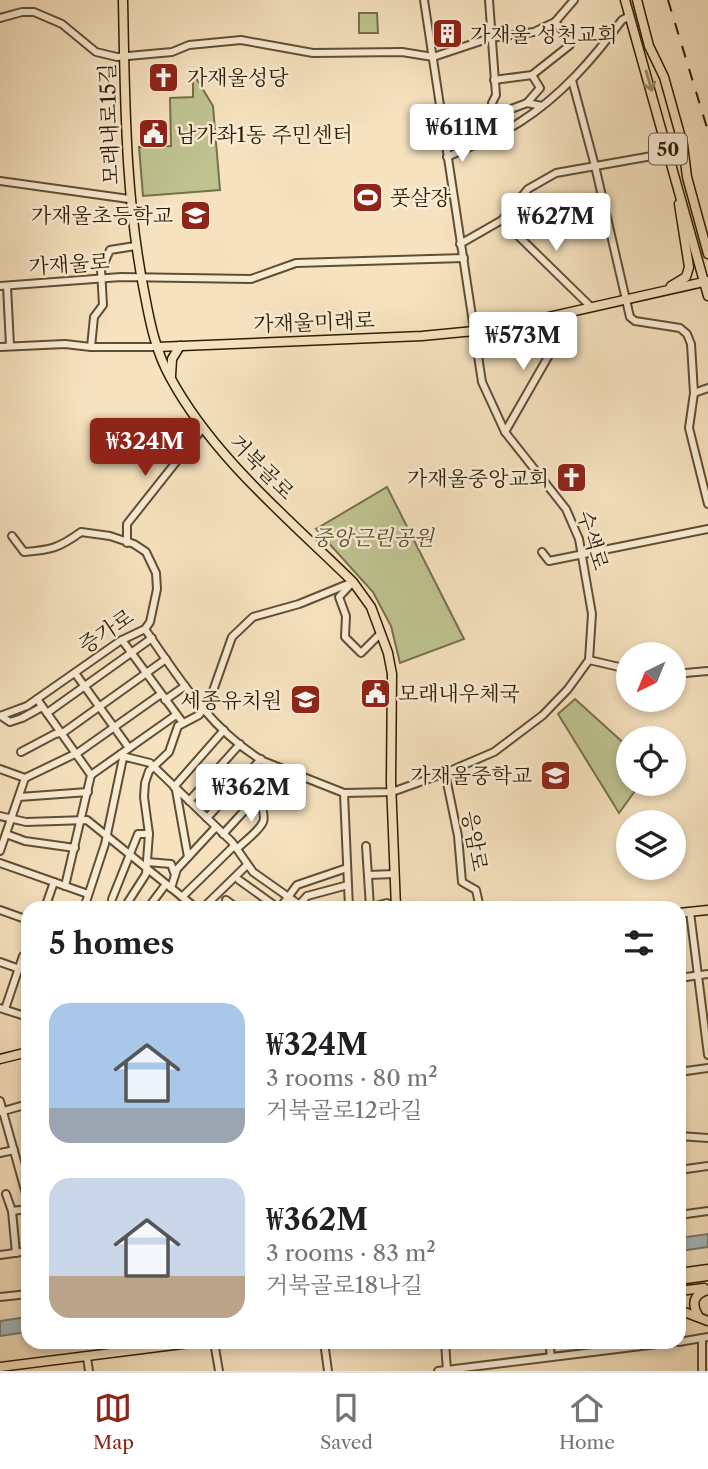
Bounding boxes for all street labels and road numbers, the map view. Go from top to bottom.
street label: 모래내로15길 [94,63,124,185]
road number: 50 [649,134,687,164]
street label: 가재울로 [28,249,110,279]
street label: 가재울미래로 [253,307,375,337]
street label: 거북골로 [224,429,300,505]
street label: 수색로 [572,507,614,573]
street label: 증가로 [74,604,138,658]
street label: 응암로 [457,809,493,873]

